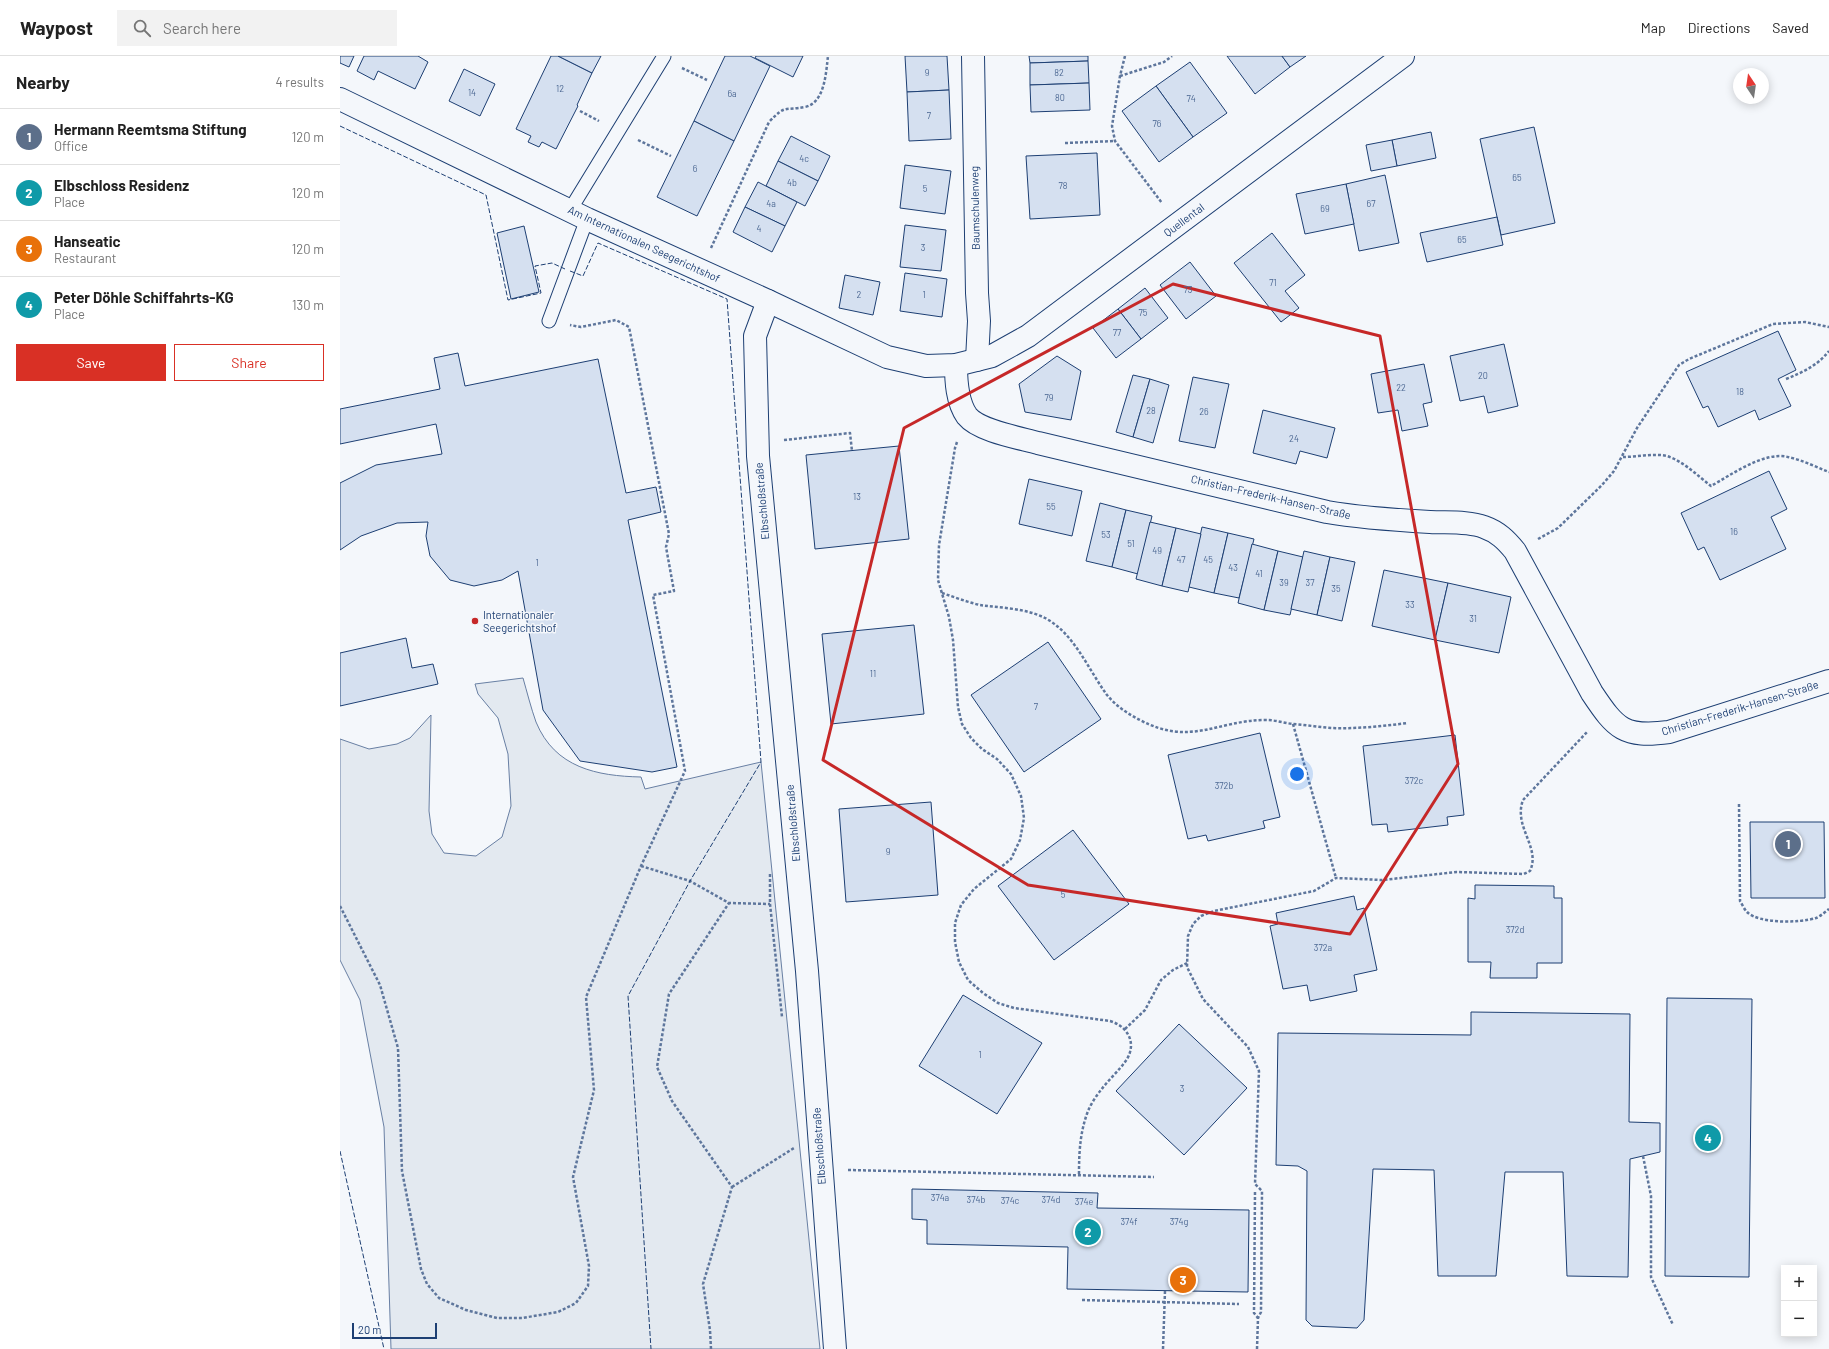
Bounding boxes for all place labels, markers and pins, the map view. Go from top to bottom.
place label: Internationaler Seegerichtshof [483,608,556,634]
marker: Internationaler Seegerichtshof [470,616,480,626]
pin: 1 [1775,829,1801,859]
pin: 4 [1695,1123,1721,1153]
pin: 2 [1075,1217,1101,1247]
pin: 3 [1170,1265,1196,1295]

